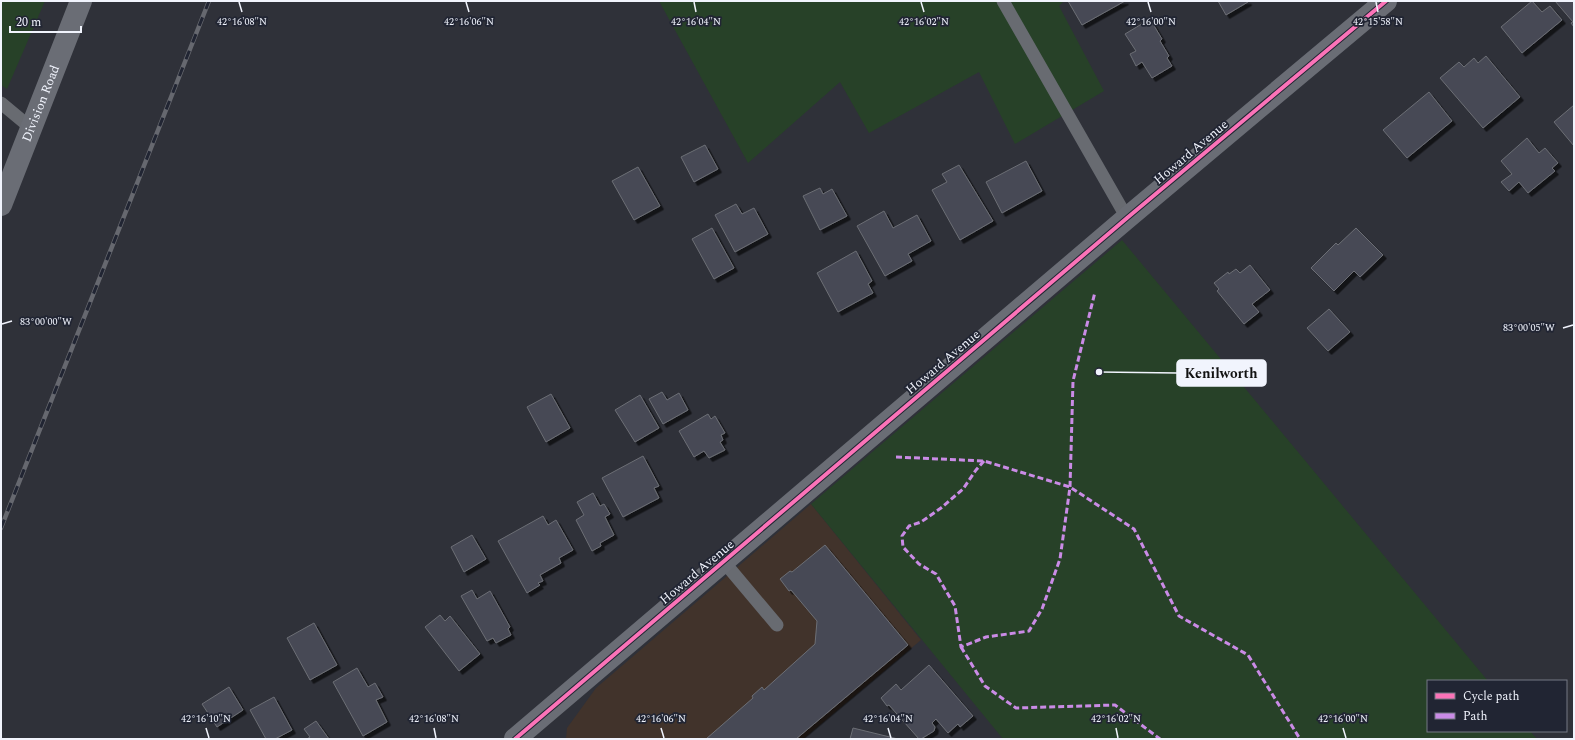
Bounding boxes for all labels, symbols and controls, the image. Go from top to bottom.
scale bar [10,8,81,34]
text: 20 m [16,13,41,32]
text: 42°16'08"N [217,14,267,30]
text: 42°16'06"N [444,14,494,30]
text: 42°16'04"N [671,14,721,30]
text: 42°16'02"N [899,14,949,30]
text: 42°16'00"N [1126,14,1176,30]
text: 42°15'58"N [1353,14,1403,30]
street label: Division Road [17,62,65,145]
street label: Howard Avenue [1149,115,1233,189]
text: 83°00'00"W [20,314,72,330]
text: 83°00'05"W [1503,320,1555,336]
street label: Howard Avenue [901,325,985,399]
callout: Kenilworth [1177,360,1266,386]
text: Kenilworth [1184,363,1258,384]
street label: Howard Avenue [655,535,739,609]
legend [1427,680,1567,732]
text: Cycle path [1463,687,1520,706]
text: Path [1463,707,1488,726]
text: 42°16'10"N [181,711,231,727]
text: 42°16'08"N [409,711,459,727]
text: 42°16'06"N [636,711,686,727]
text: 42°16'04"N [863,711,913,727]
text: 42°16'02"N [1091,711,1141,727]
text: 42°16'00"N [1318,711,1368,727]

